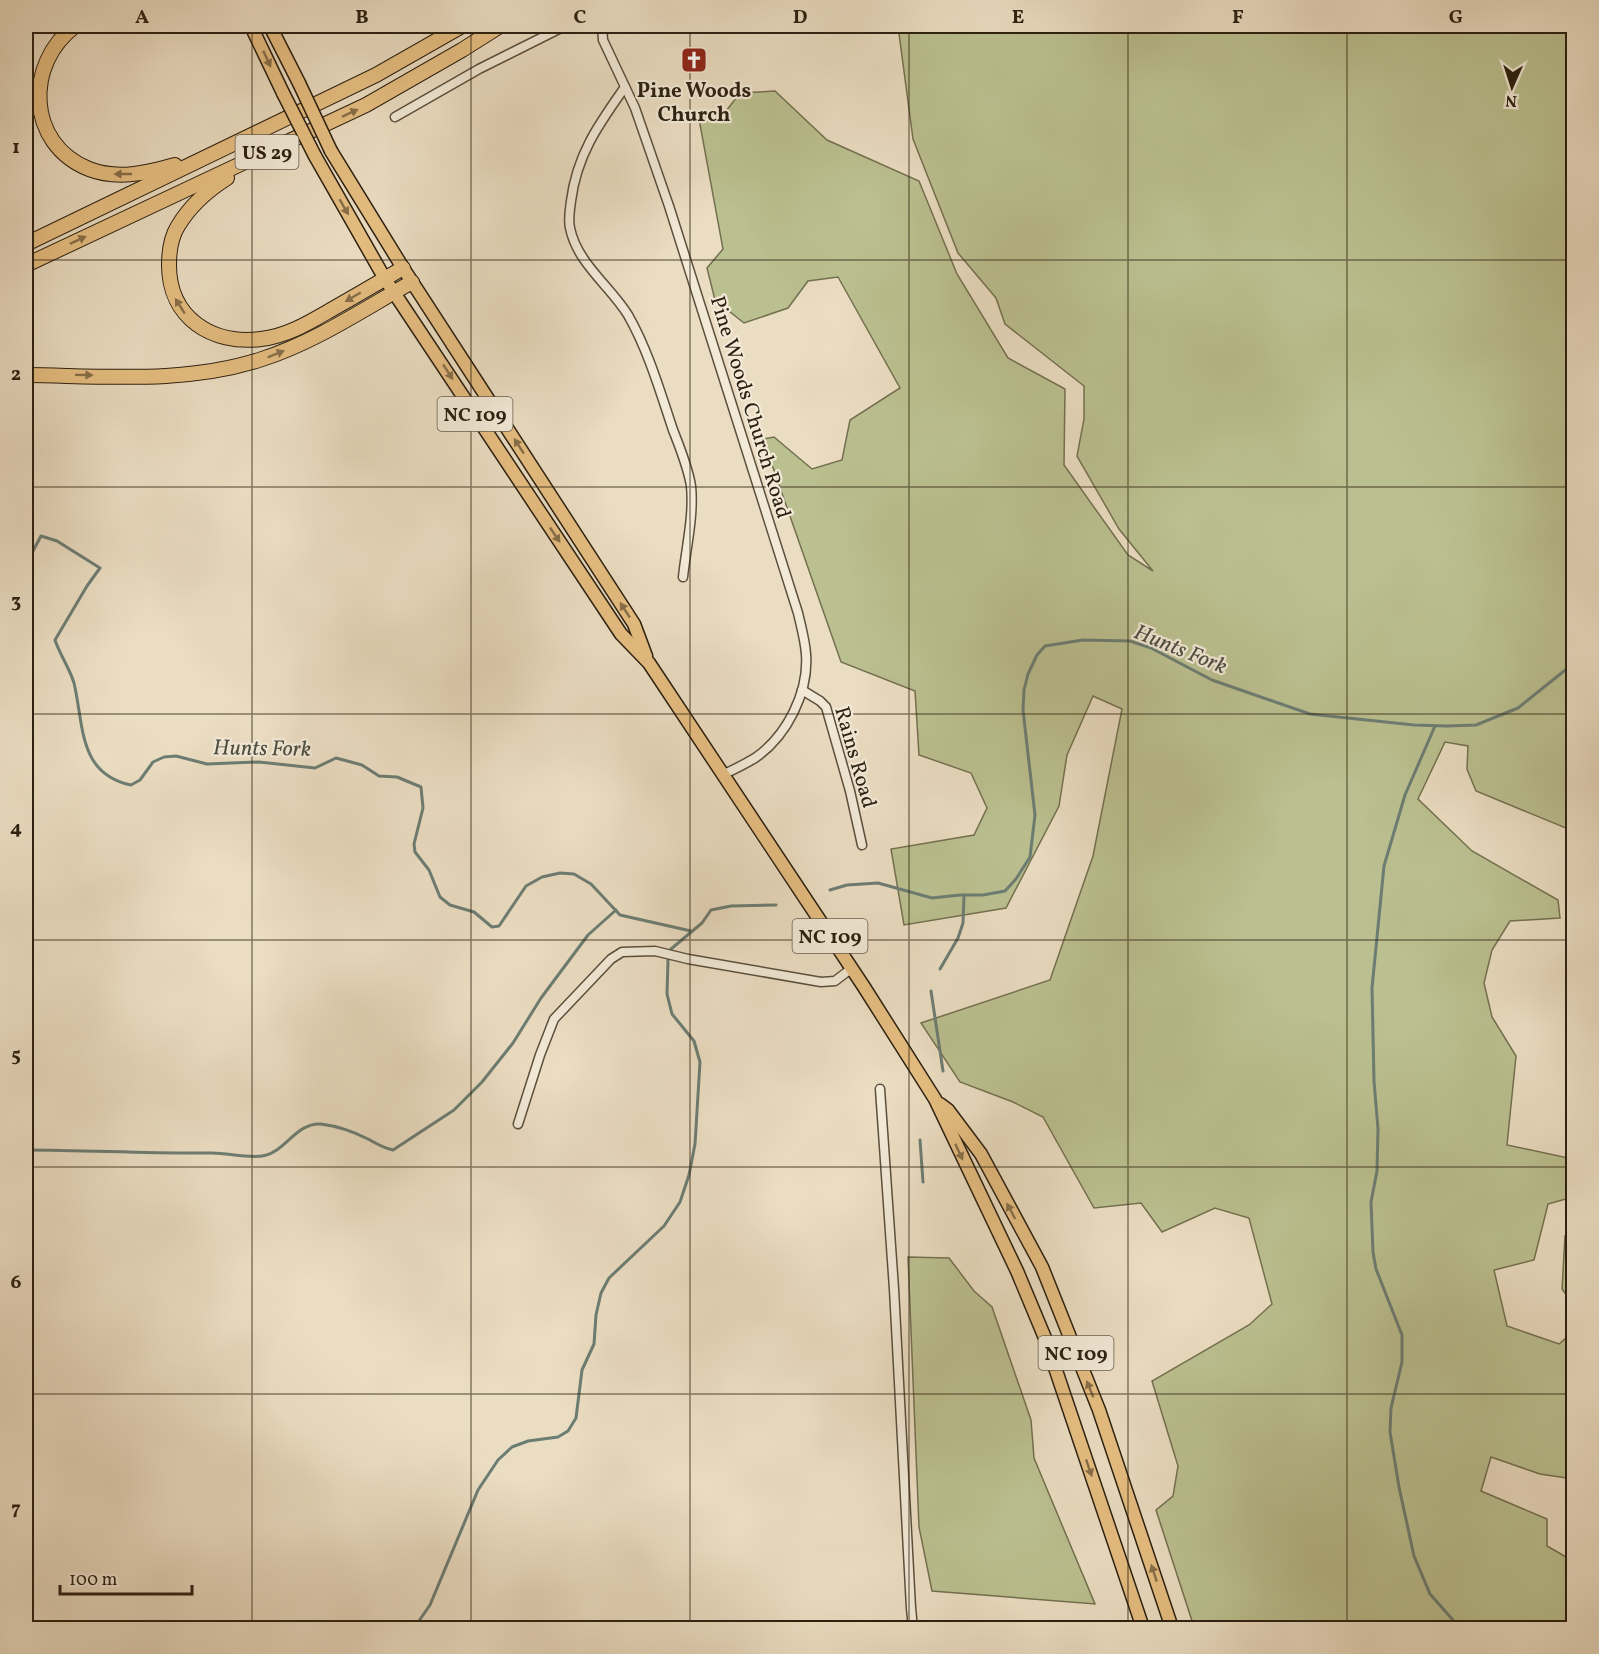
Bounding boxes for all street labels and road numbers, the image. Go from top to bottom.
road number: US 29 [236,135,298,169]
street label: Pine Woods Church Road [702,293,797,522]
road number: NC 109 [438,397,512,431]
street label: Rains Road [826,703,883,812]
road number: NC 109 [792,919,868,953]
road number: NC 109 [1038,1336,1114,1370]

